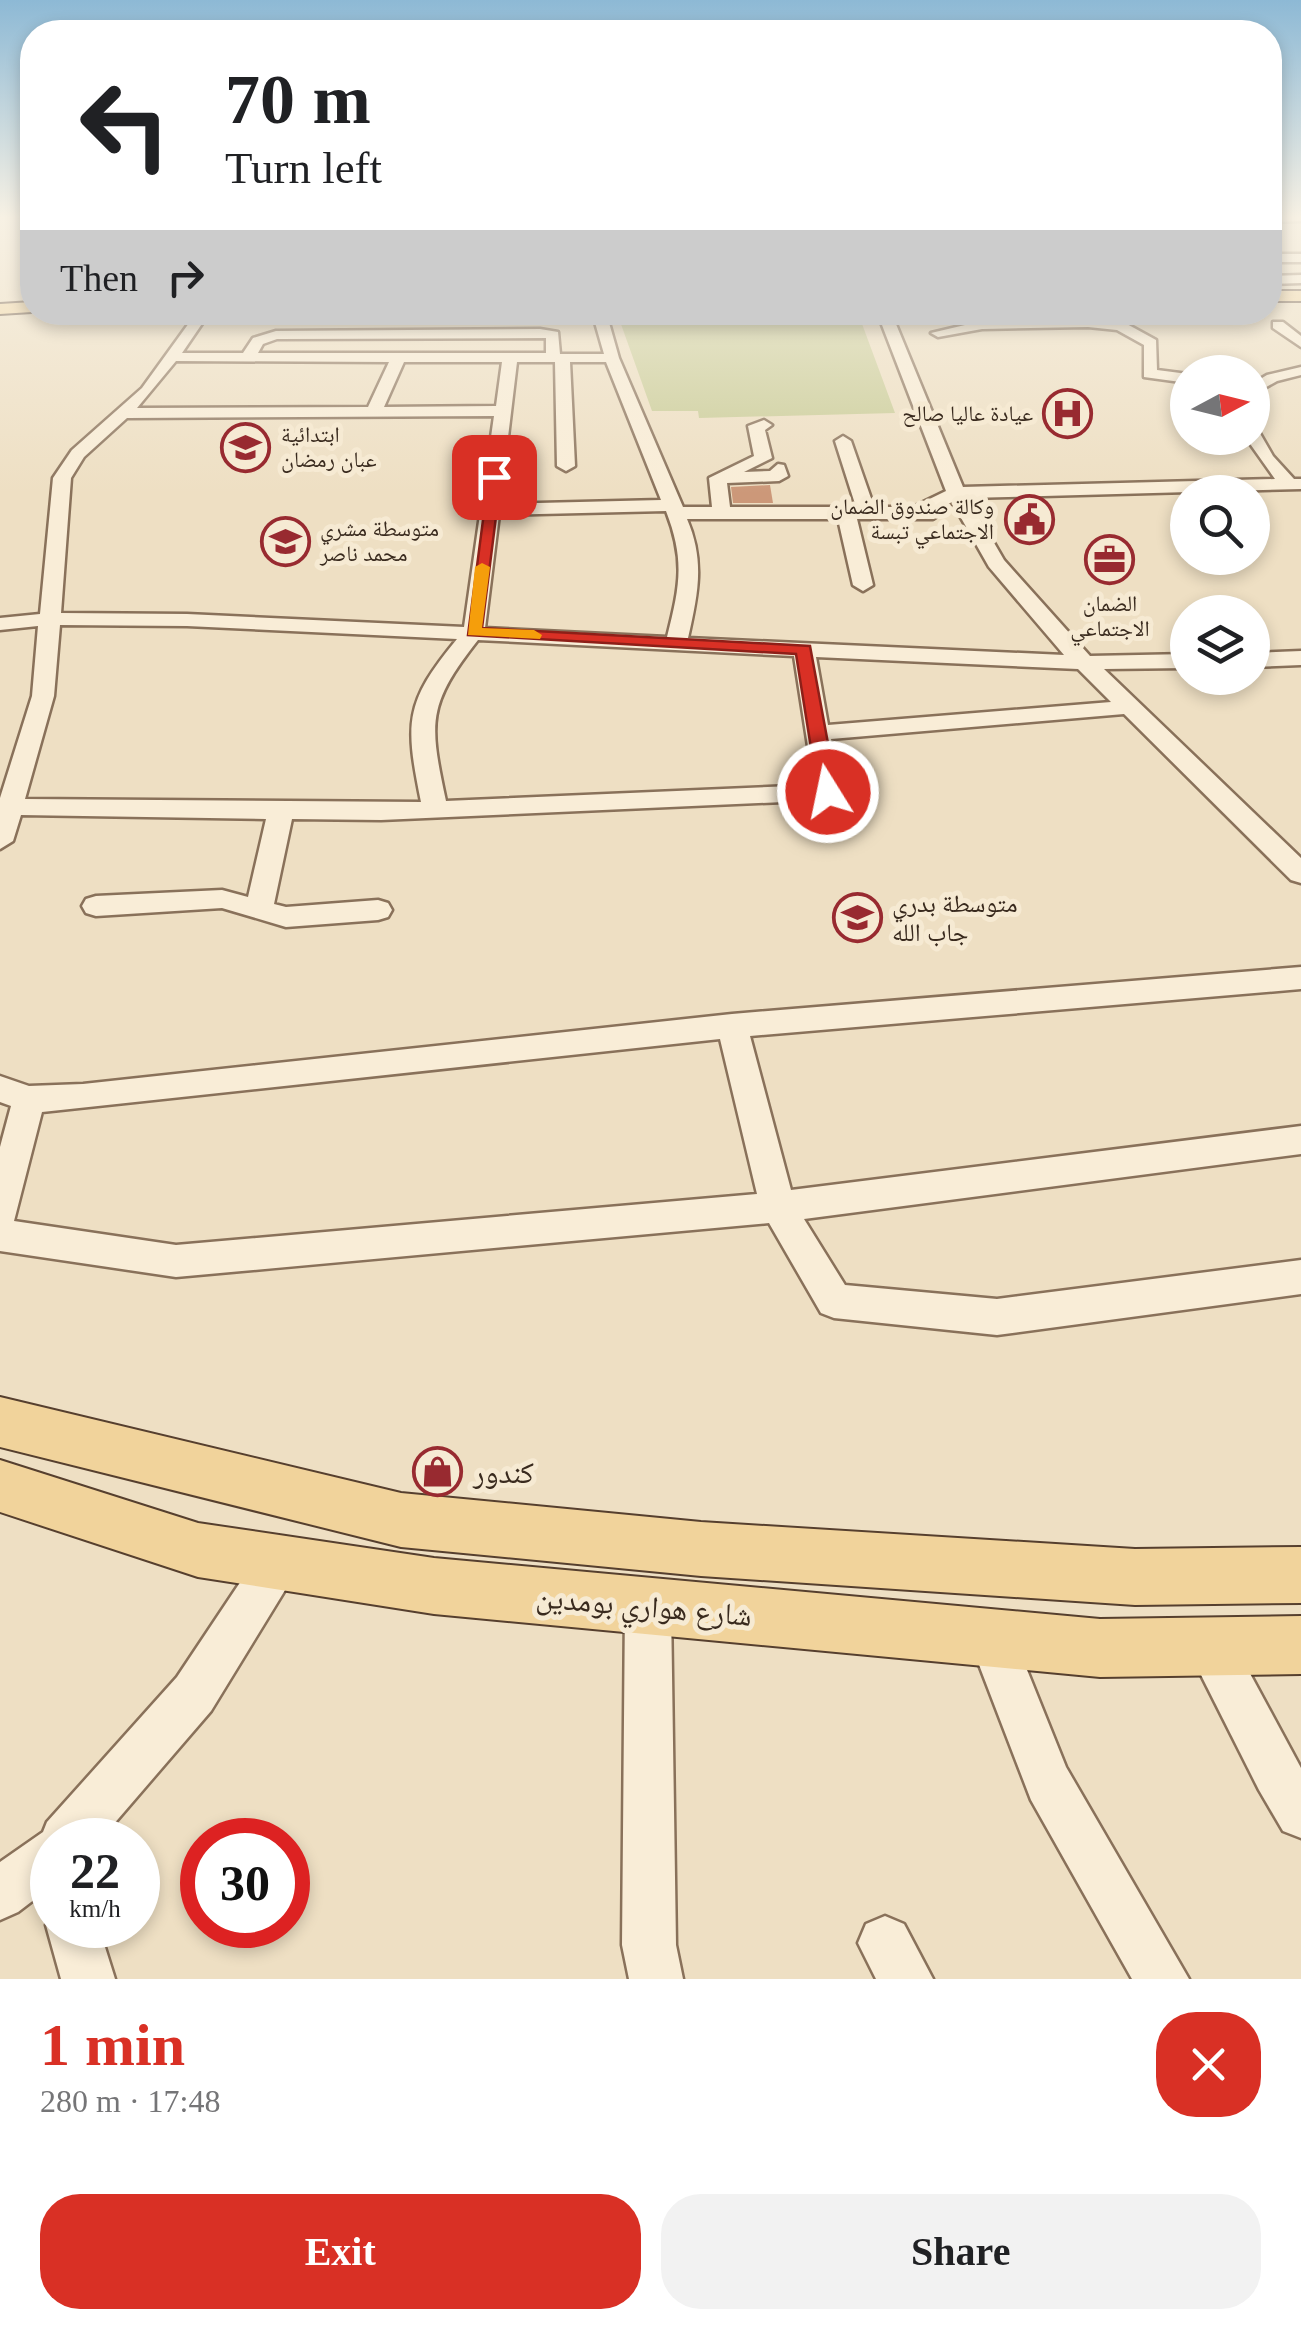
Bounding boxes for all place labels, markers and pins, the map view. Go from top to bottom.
hospital icon: عيادة عاليا صالح [1042,387,1094,439]
place label: عيادة عاليا صالح [902,401,1033,427]
school or university icon: ابتدائية عبان رمضان [220,421,272,473]
place label: ابتدائية عبان رمضان [281,422,377,473]
pin [452,435,537,520]
public building icon: وكالة صندوق الضمان الاجتماعي تبسة [1003,493,1055,545]
place label: وكالة صندوق الضمان الاجتماعي تبسة [830,494,994,548]
school or university icon: متوسطة مشري محمد ناصر [259,515,311,567]
place label: متوسطة مشري محمد ناصر [319,516,439,566]
office icon: الضمان الاجتماعي [1084,533,1136,585]
place label: الضمان الاجتماعي [1070,591,1150,645]
place label: متوسطة بدري جاب الله [892,890,1018,946]
school or university icon: متوسطة بدري جاب الله [831,891,883,943]
shop icon: كندور [412,1446,464,1498]
place label: كندور [472,1456,534,1489]

